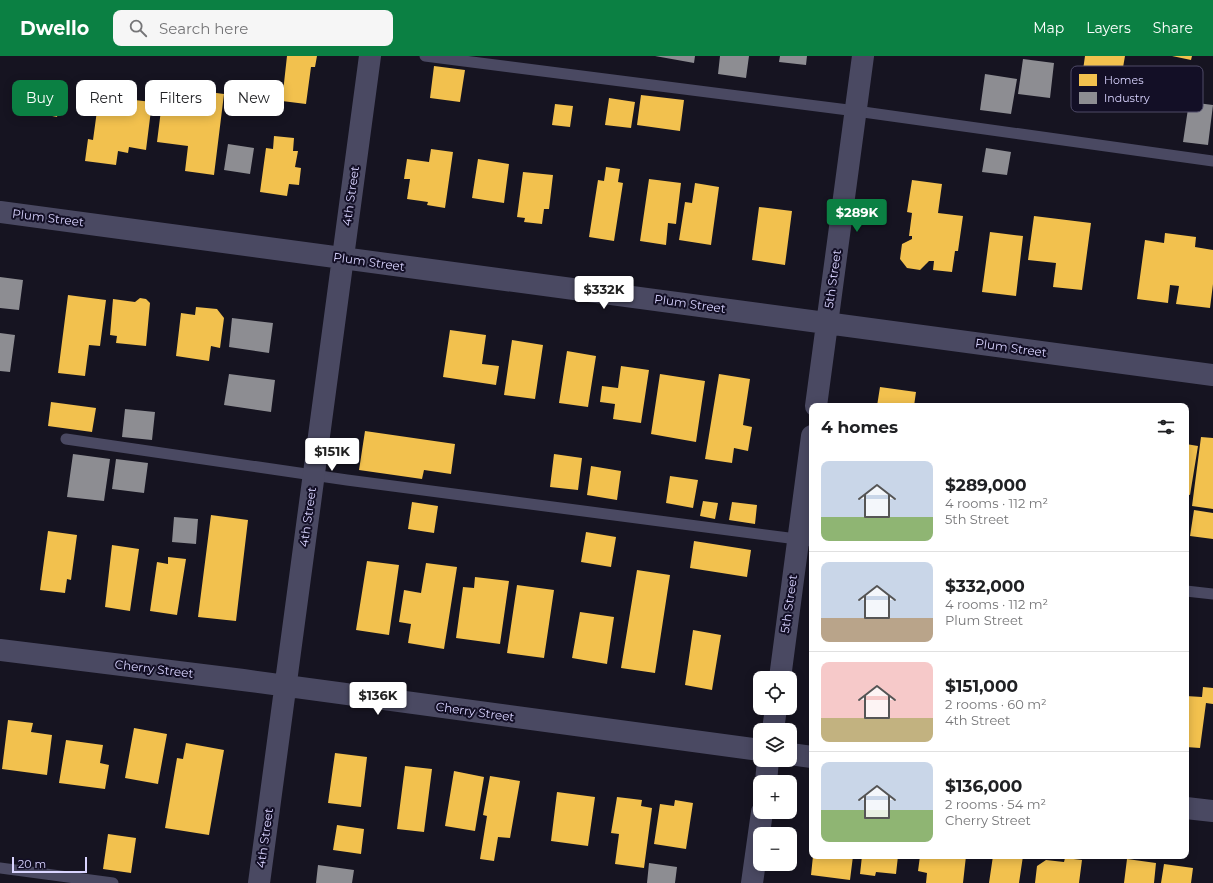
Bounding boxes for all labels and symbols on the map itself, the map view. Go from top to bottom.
legend [1071,66,1203,112]
text: Homes [1104,73,1144,87]
text: Industry [1104,91,1150,105]
street label: 4th Street [339,165,362,227]
pin: $289K [829,199,885,233]
street label: Plum Street [11,206,85,229]
street label: 5th Street [821,248,844,309]
street label: Plum Street [332,249,406,274]
pin: $332K [576,276,632,310]
street label: Plum Street [653,291,727,316]
street label: Plum Street [974,335,1048,360]
pin: $151K [304,438,360,472]
street label: 4th Street [296,486,319,548]
street label: 5th Street [777,573,800,634]
street label: Cherry Street [114,656,194,681]
pin: $136K [350,682,406,716]
street label: Cherry Street [435,699,515,724]
street label: 4th Street [253,807,276,869]
scale bar [12,855,87,874]

